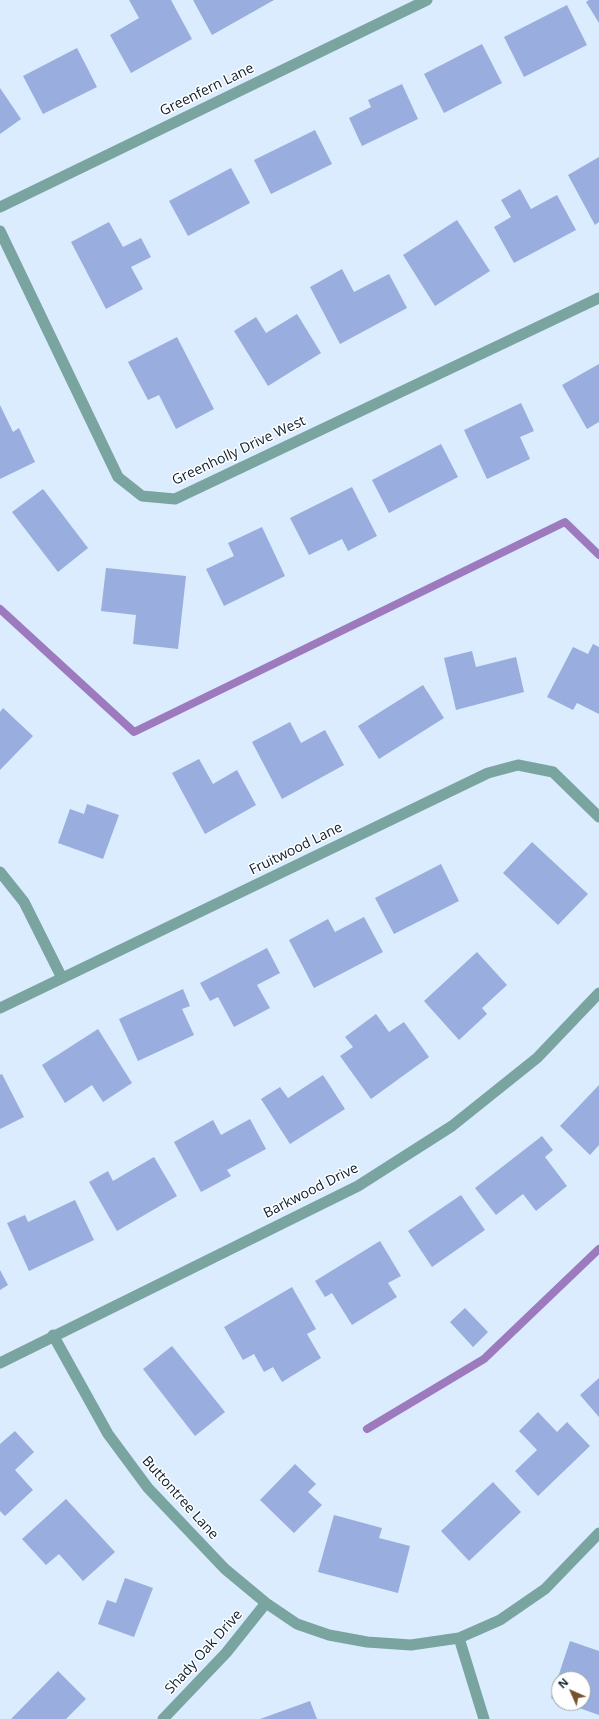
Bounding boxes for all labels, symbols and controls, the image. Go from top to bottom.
street label: Greenfern Lane [157,60,257,120]
street label: Greenholly Drive West [170,413,308,489]
street label: Fruitwood Lane [247,819,345,879]
street label: Barkwood Drive [261,1160,361,1222]
street label: Buttontree Lane [138,1453,222,1543]
street label: Shady Oak Drive [162,1607,246,1697]
north arrow [551,1671,591,1711]
text: N [554,1674,571,1691]

